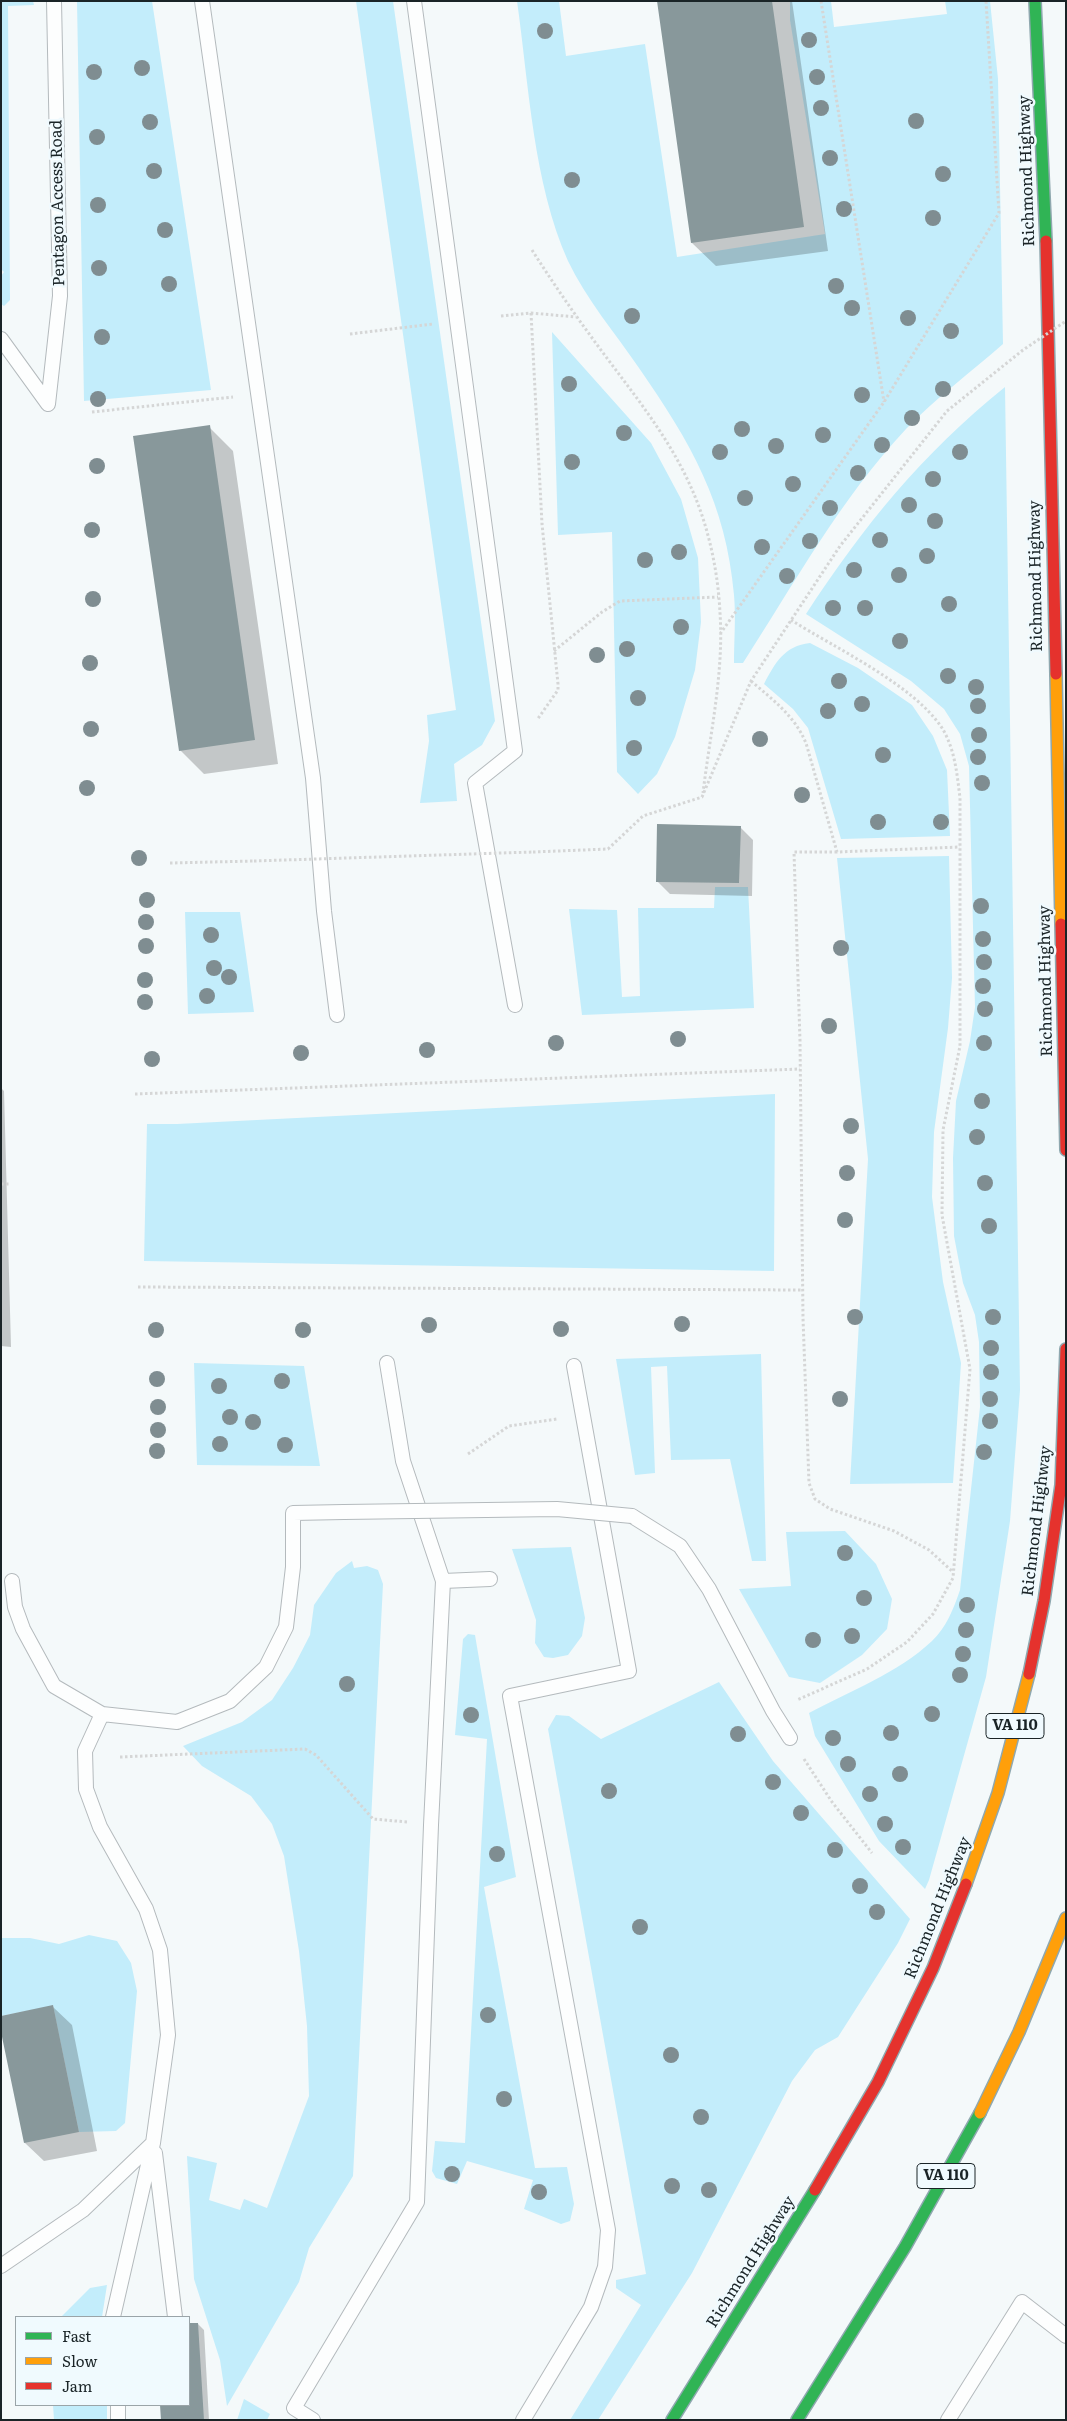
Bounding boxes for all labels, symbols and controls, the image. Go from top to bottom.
street label: Richmond Highway [1015,95,1039,247]
street label: Pentagon Access Road [47,120,69,286]
street label: Richmond Highway [1025,500,1047,652]
street label: Richmond Highway [1035,905,1057,1057]
street label: Richmond Highway [1018,1445,1056,1597]
road number: VA 110 [986,1714,1044,1738]
street label: Richmond Highway [901,1834,975,1982]
road number: VA 110 [917,2164,975,2188]
street label: Richmond Highway [703,2193,799,2331]
legend [15,2316,190,2406]
text: Fast [62,2324,91,2347]
text: Slow [62,2349,97,2372]
text: Jam [62,2374,92,2397]

